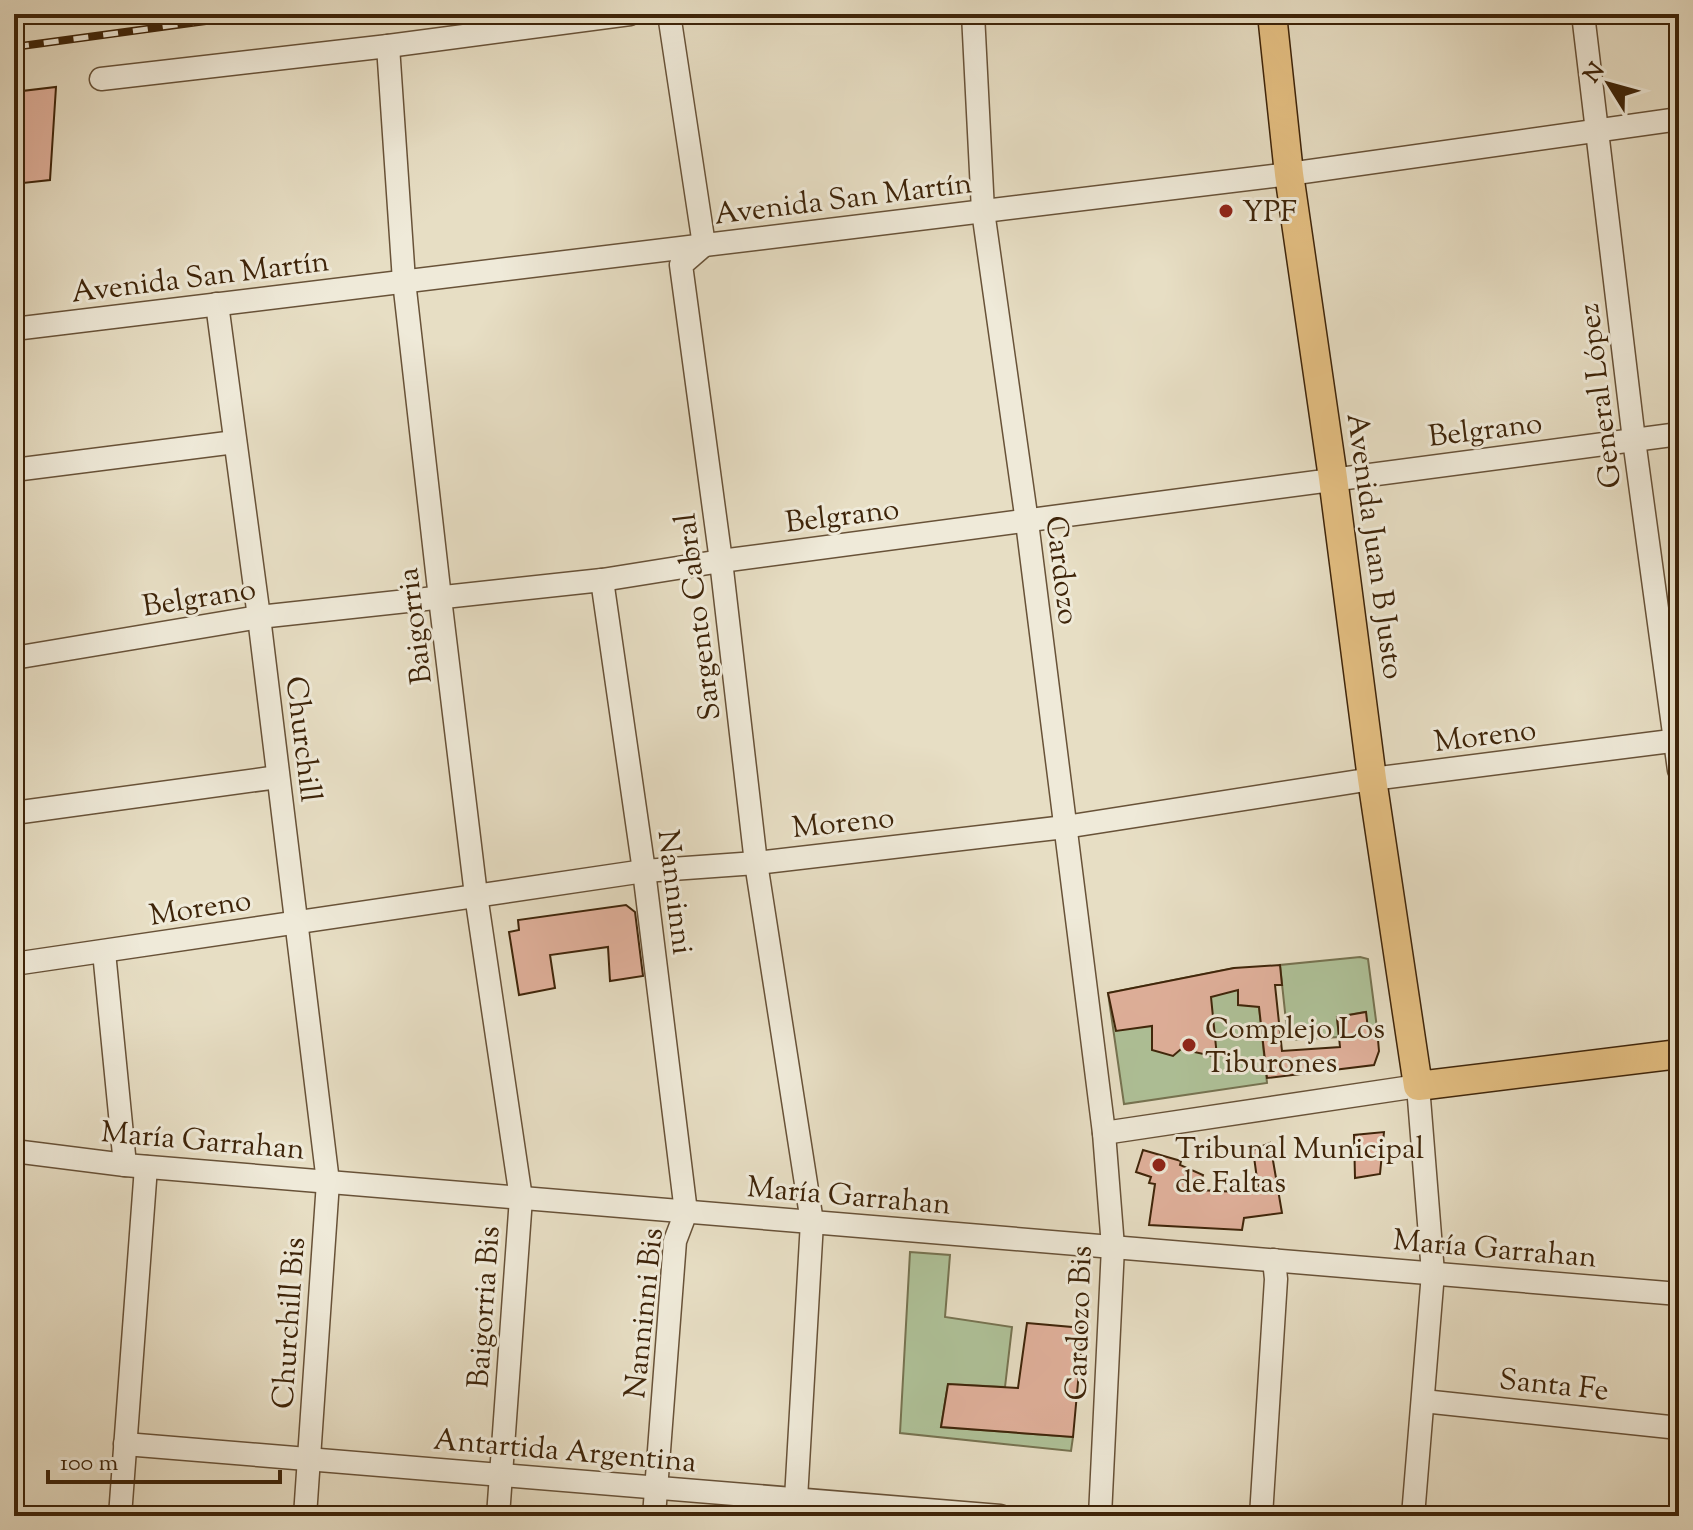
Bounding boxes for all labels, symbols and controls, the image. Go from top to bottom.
north arrow [1569,44,1649,124]
text: N [1577,57,1614,90]
street label: Avenida San Martín [712,163,975,238]
place label: YPF [1242,192,1297,235]
marker: YPF [1217,202,1235,220]
street label: Avenida San Martín [69,241,332,316]
street label: General López [1569,301,1634,491]
street label: Belgrano [1426,403,1545,460]
street label: Avenida Juan B Justo [1334,410,1413,682]
street label: Belgrano [783,489,902,546]
street label: Sargento Cabral [665,511,734,723]
street label: Cardozo [1033,513,1089,627]
street label: Baigorria [388,565,445,686]
street label: Belgrano [140,569,259,630]
street label: Churchill [272,674,331,805]
street label: Moreno [1432,710,1539,765]
street label: Moreno [790,798,897,851]
street label: Nanninni [645,827,703,957]
street label: Moreno [146,880,254,939]
place label: Complejo Los Tiburones [1205,1009,1385,1086]
marker: Complejo Los Tiburones [1180,1036,1198,1054]
street label: María Garrahan [99,1112,307,1173]
place label: Tribunal Municipal de Faltas [1175,1129,1424,1206]
marker: Tribunal Municipal de Faltas [1150,1156,1168,1174]
street label: María Garrahan [745,1167,953,1228]
street label: María Garrahan [1391,1220,1599,1281]
street label: Baigorria Bis [458,1225,513,1390]
street label: Nanninni Bis [615,1226,676,1401]
street label: Churchill Bis [263,1236,318,1410]
street label: Cardozo Bis [1056,1245,1105,1401]
street label: Santa Fe [1497,1359,1611,1414]
street label: Antartida Argentina [432,1420,698,1485]
scale bar [48,1434,280,1484]
text: 100 m [60,1447,118,1481]

